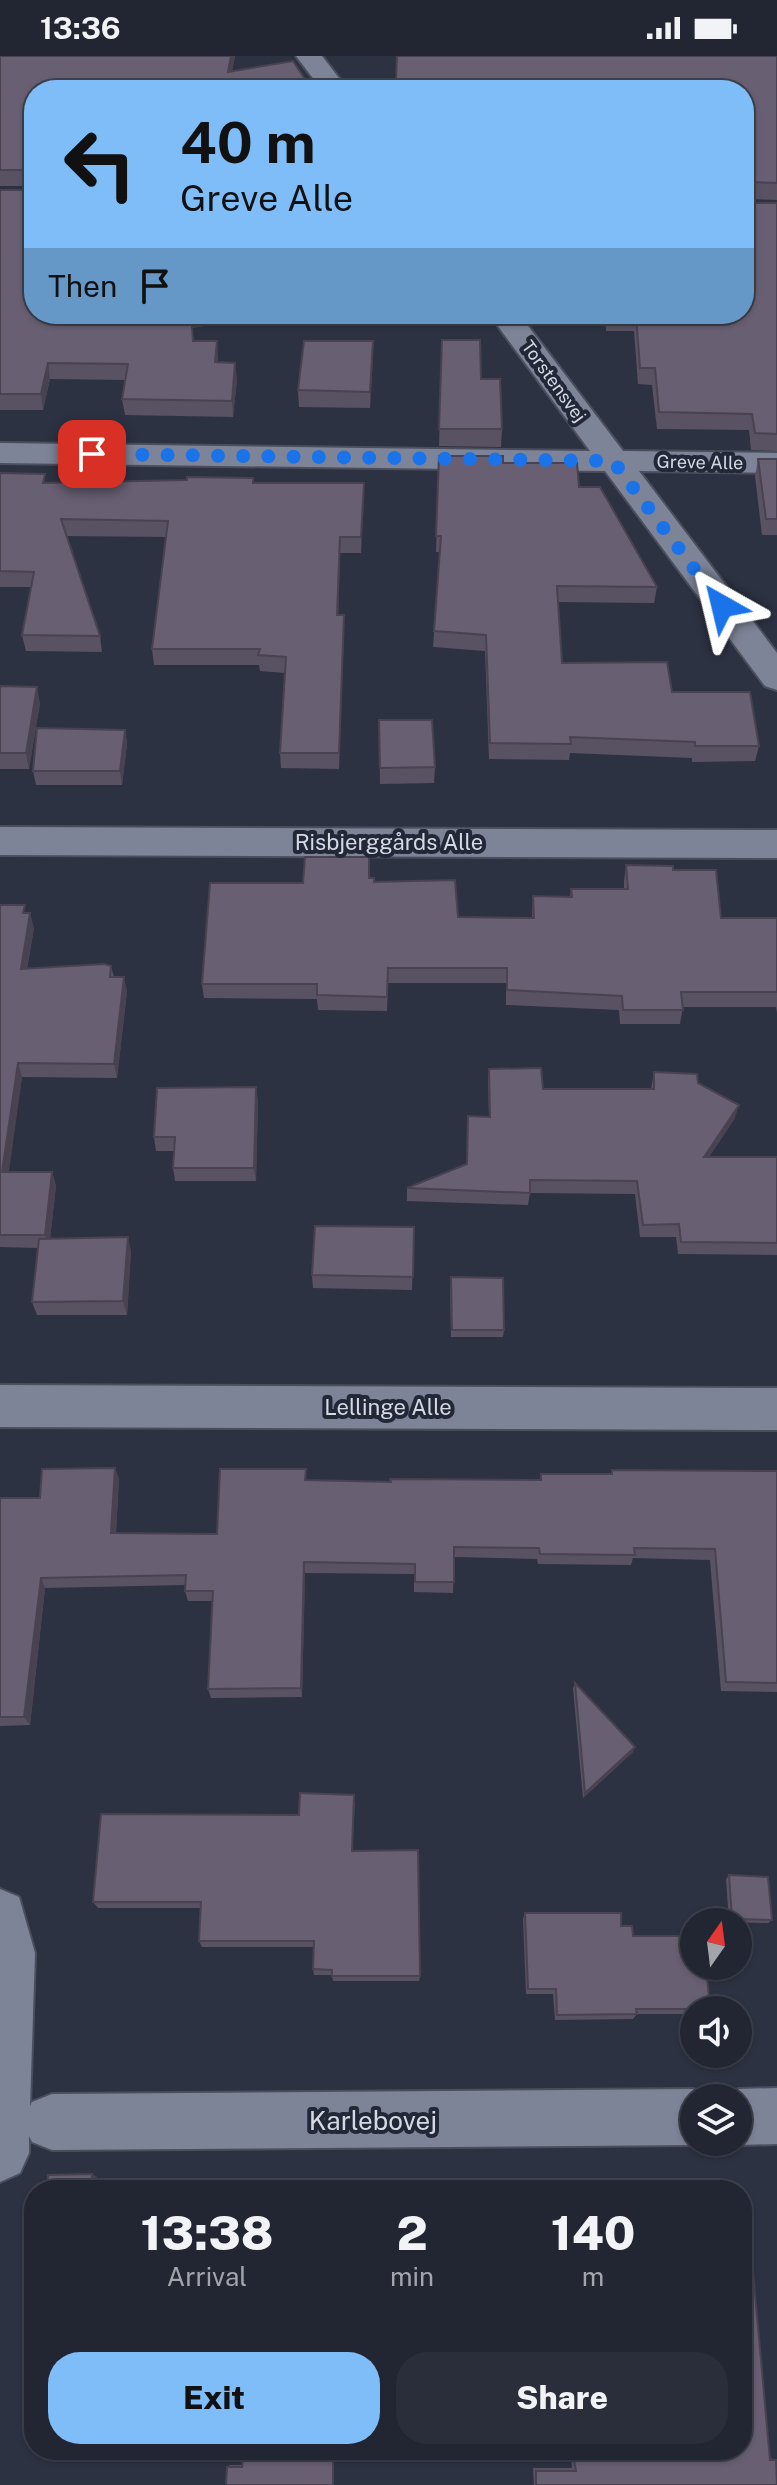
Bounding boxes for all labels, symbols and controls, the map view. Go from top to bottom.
text: 13:36 [40,10,121,46]
text: 40 m [180,110,316,176]
icon: left [48,112,152,216]
text: Greve Alle [180,177,353,219]
icon: arrive [133,264,177,308]
text: Then [48,268,117,304]
street label: Torstensvej [517,336,591,426]
pin [58,420,126,488]
icon: arrive [70,432,114,476]
street label: Greve Alle [657,451,743,473]
position arrow [680,564,764,648]
street label: Risbjerggårds Alle [295,829,483,855]
street label: Lellinge Alle [324,1394,452,1420]
north arrow [680,1908,752,1980]
map controls [680,1908,752,2156]
button: sound [680,1996,752,2068]
button: layers [680,2084,752,2156]
street label: Karlebovej [309,2105,437,2136]
text: 13:38 [141,2204,273,2261]
text: 2 [396,2204,428,2261]
text: 140 [551,2204,635,2261]
text: Arrival [167,2261,247,2292]
text: min [390,2261,434,2292]
text: m [582,2261,604,2292]
button: Exit [48,2352,380,2444]
button: Share [396,2352,728,2444]

